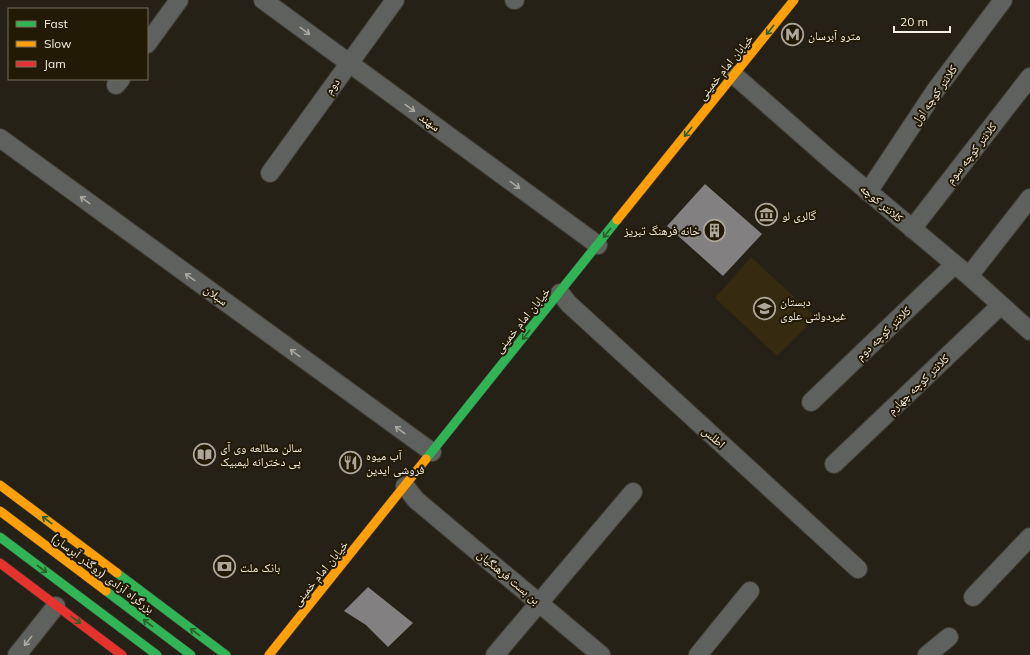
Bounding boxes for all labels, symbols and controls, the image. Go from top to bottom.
legend [8,8,148,80]
scale bar [894,8,950,34]
text: 20 m [900,14,928,29]
text: Fast [44,16,68,31]
metro station icon: مترو آبرسان [780,22,806,48]
one-way arrow [765,25,774,36]
one-way arrow [300,27,311,35]
place label: مترو آبرسان [808,28,860,43]
street label: خیابان امام خمینی [694,31,757,104]
text: Slow [44,36,72,51]
text: Jam [44,56,66,71]
street label: کلانتر کوچه اول [908,62,960,128]
street label: دوم [321,75,344,98]
one-way arrow [405,104,416,112]
street label: سهند [417,110,443,134]
street label: کلانتر کوچه سوم [942,119,1001,187]
one-way arrow [684,127,693,137]
one-way arrow [510,180,521,189]
street label: کلانتر کوچه [857,181,907,225]
one-way arrow [80,196,91,204]
museum icon: گالری لو [754,202,780,228]
place label: گالری لو [782,208,816,223]
building icon: خانه فرهنگ تبریز [702,217,728,243]
place label: خانه فرهنگ تبریز [623,223,700,238]
one-way arrow [603,228,612,239]
one-way arrow [185,272,196,281]
street label: سبلان [201,281,231,309]
street label: خیابان امام خمینی [491,284,554,357]
place label: دبستان غیردولتی علوی [780,294,846,323]
school or university icon: دبستان غیردولتی علوی [752,295,778,321]
street label: کلانتر کوچه دوم [852,303,915,364]
one-way arrow [522,329,530,340]
one-way arrow [290,349,301,357]
street label: کلانتر کوچه چهارم [884,351,953,418]
street label: اطلس [699,423,729,451]
one-way arrow [395,426,406,434]
place label: سالن مطالعه وی آی پی دخترانه لیمبیک [220,440,302,469]
library icon: سالن مطالعه وی آی پی دخترانه لیمبیک [192,441,218,467]
place label: آب میوه فروشی ایدین [366,448,425,477]
restaurant icon: آب میوه فروشی ایدین [338,449,364,475]
one-way arrow [41,515,52,524]
street label: بزرگراه آزادی (روگذر آبرسان) [48,530,157,617]
street label: خیابان امام خمینی [289,537,352,610]
street label: بن بست فرهنگیان [474,546,543,608]
bank icon: بانک ملت [211,554,237,580]
place label: بانک ملت [240,560,280,575]
one-way arrow [37,564,48,573]
one-way arrow [70,616,81,624]
one-way arrow [143,619,154,627]
one-way arrow [190,627,201,636]
one-way arrow [24,636,32,647]

